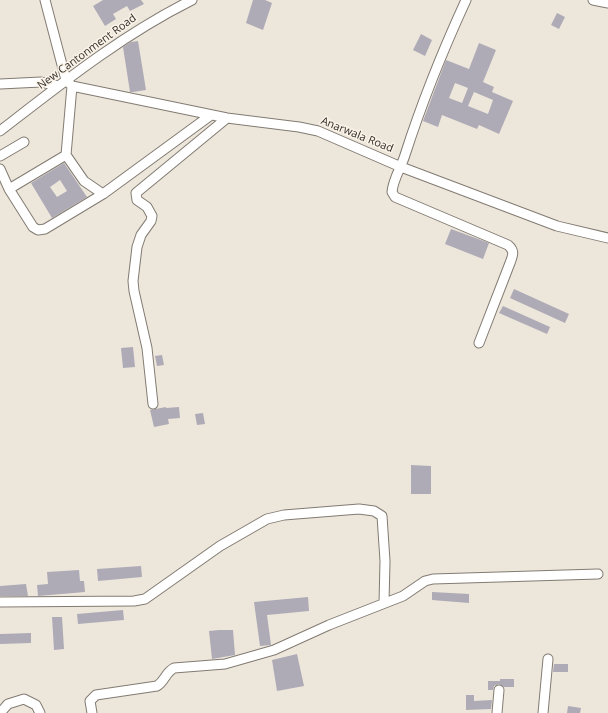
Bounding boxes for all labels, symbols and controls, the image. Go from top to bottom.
street label: New Cantonment Road [35,12,139,92]
street label: Anarwala Road [319,114,395,156]

